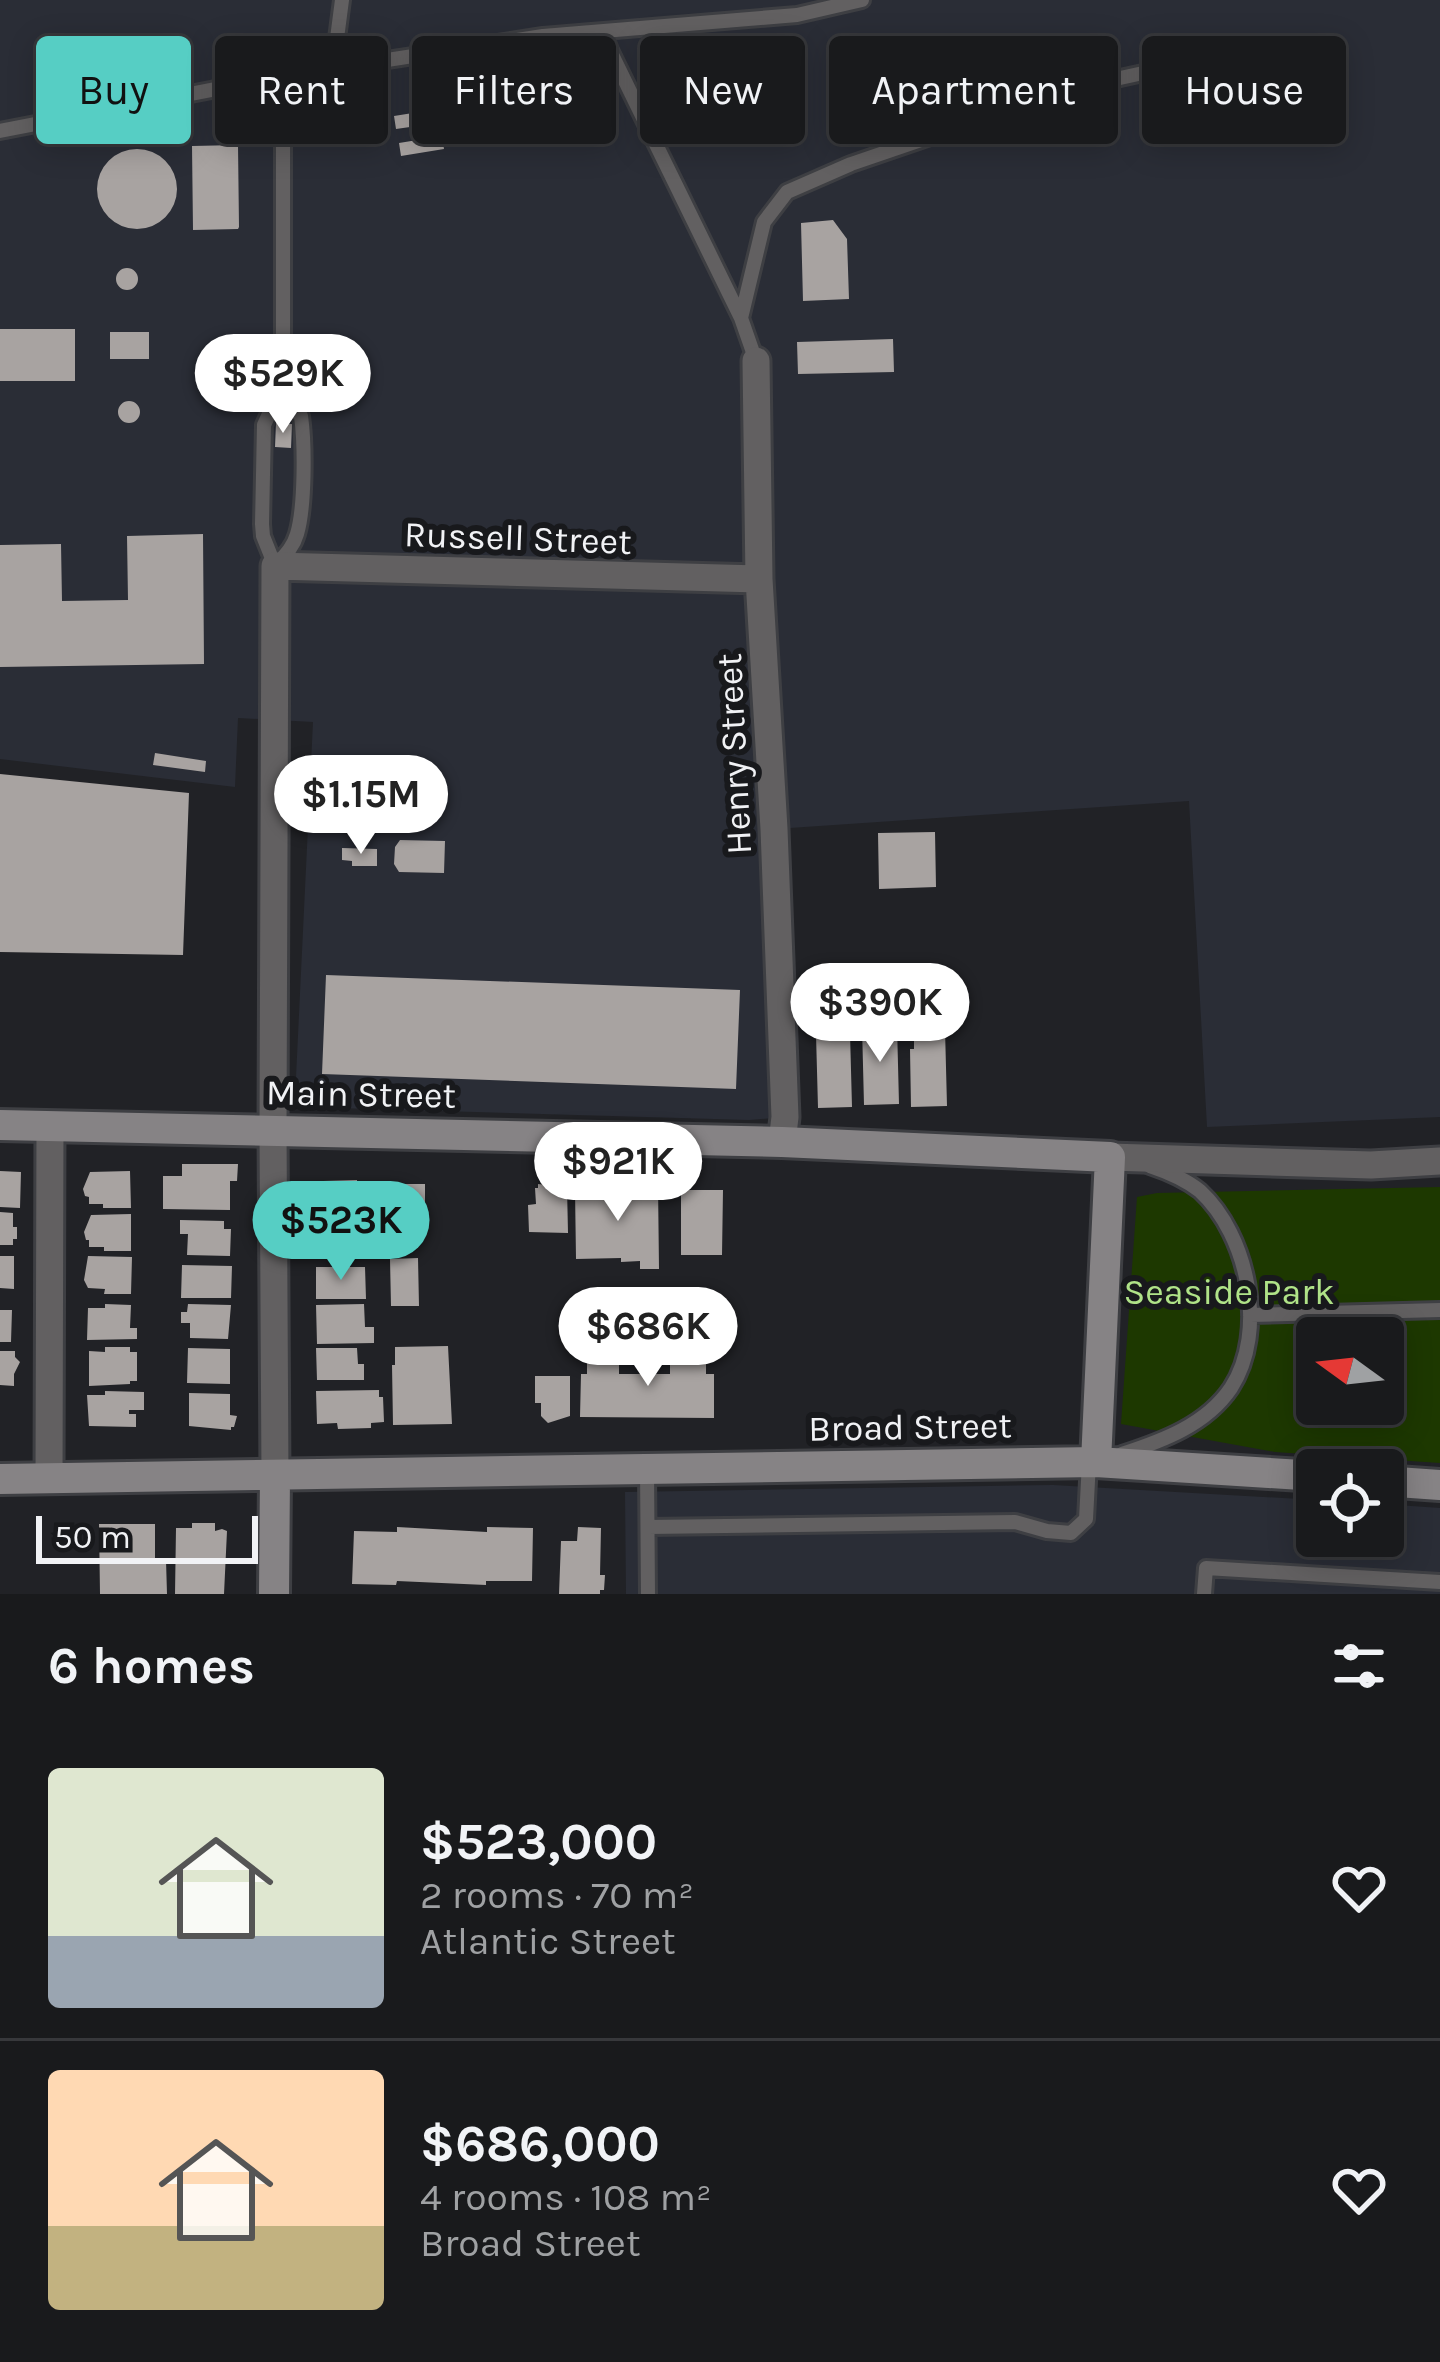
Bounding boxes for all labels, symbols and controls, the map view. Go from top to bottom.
chip: Buy [36,36,191,144]
chip: Rent [215,36,388,144]
chip: Filters [412,36,616,144]
chip: New [640,36,805,144]
chip: Apartment [829,36,1118,144]
chip: House [1142,36,1346,144]
pin: $529K [199,334,367,436]
text: $529K [222,350,344,396]
street label: Russell Street [403,513,632,563]
street label: Henry Street [708,652,760,856]
pin: $1.15M [263,755,459,857]
text: $1.15M [301,771,421,817]
pin: $390K [796,963,964,1065]
text: $390K [817,979,943,1025]
street label: Main Street [266,1071,456,1117]
pin: $921K [534,1122,702,1224]
text: $921K [561,1138,675,1184]
pin: $523K [257,1181,425,1283]
text: $523K [280,1197,402,1243]
park label: Seaside Park [1123,1271,1335,1313]
pin: $686K [564,1287,732,1389]
text: $686K [586,1303,710,1349]
north arrow [1296,1317,1404,1425]
map controls [1296,1317,1404,1557]
street label: Broad Street [808,1404,1012,1450]
button: locate [1296,1449,1404,1557]
scale bar [36,1510,258,1563]
text: 50 m [54,1518,131,1556]
icon: filters [1326,1633,1392,1699]
text: 6 homes [48,1636,255,1696]
text: $523,000 [420,1812,657,1872]
icon: home [144,1816,288,1960]
icon: heart [1326,1855,1392,1921]
text: 2 rooms · 70 m² [420,1872,694,1918]
text: Atlantic Street [420,1918,676,1964]
text: $686,000 [420,2114,660,2174]
icon: home [144,2118,288,2262]
icon: heart [1326,2157,1392,2223]
text: 4 rooms · 108 m² [420,2174,712,2220]
text: Broad Street [420,2220,641,2266]

